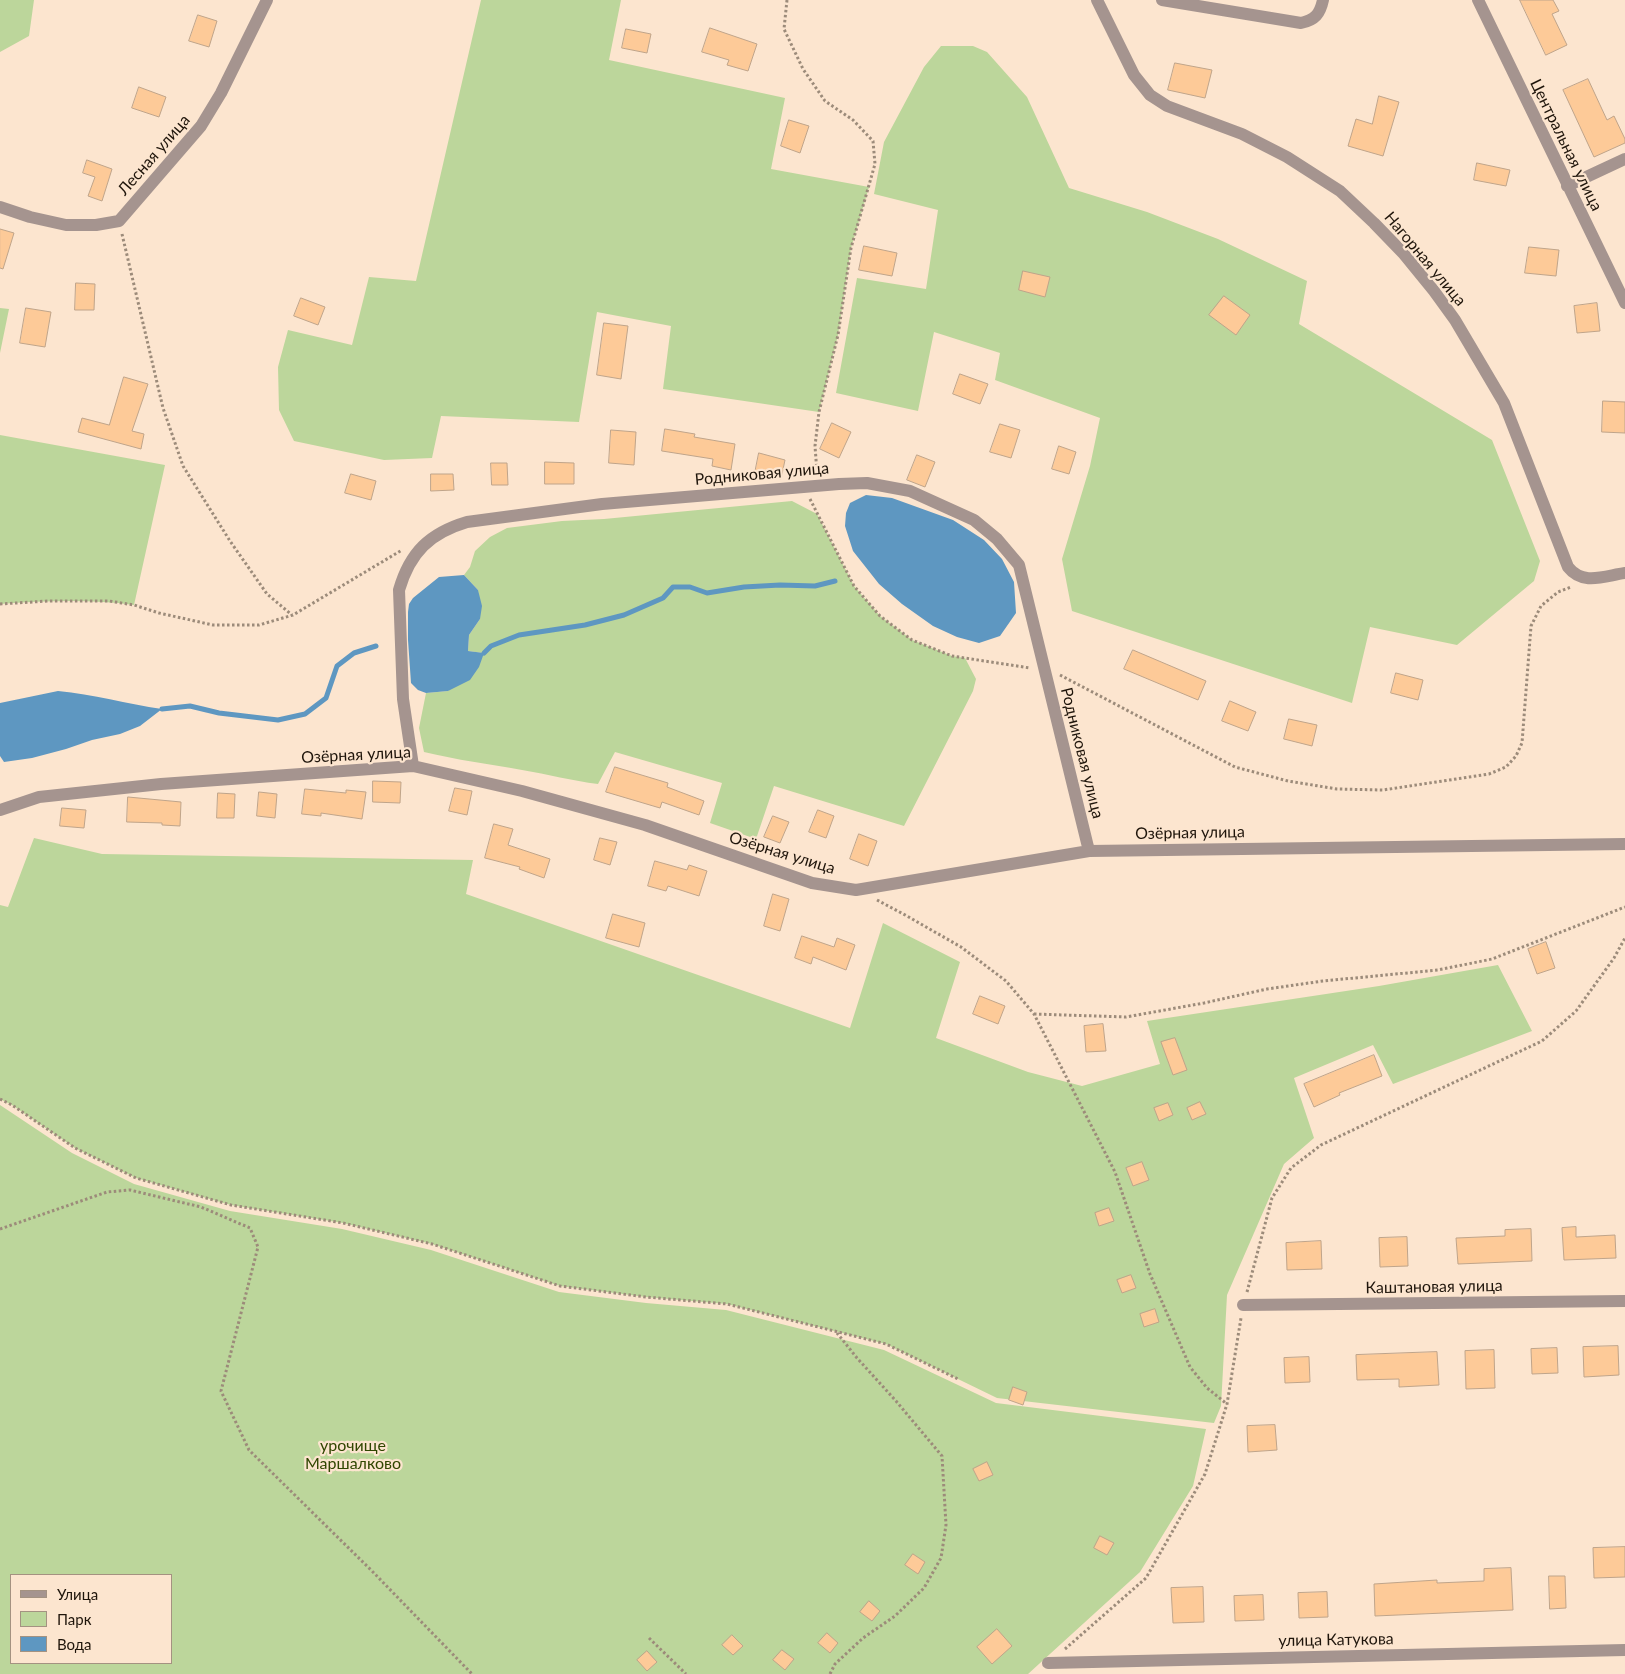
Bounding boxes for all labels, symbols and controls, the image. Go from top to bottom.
street label: Центральная улица [1526,76,1606,214]
street label: Лесная улица [114,111,194,199]
street label: Нагорная улица [1380,208,1470,310]
street label: Родниковая улица [694,459,830,489]
street label: Родниковая улица [1056,685,1108,821]
street label: Озёрная улица [301,743,411,767]
street label: Озёрная улица [1135,822,1245,844]
street label: Озёрная улица [727,828,837,878]
street label: Каштановая улица [1365,1276,1503,1298]
park label: урочище Маршалково [305,1436,401,1474]
legend [10,1574,172,1664]
text: Улица [57,1585,98,1603]
text: Парк [57,1610,91,1628]
street label: улица Катукова [1278,1629,1394,1651]
text: Вода [57,1635,92,1653]

